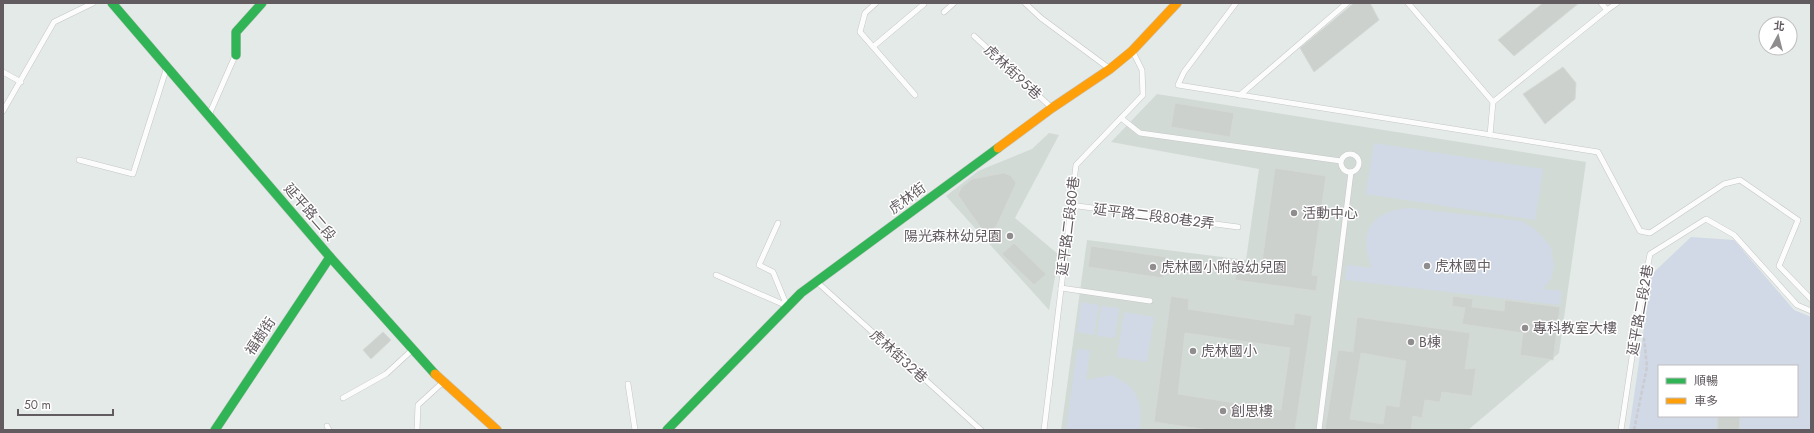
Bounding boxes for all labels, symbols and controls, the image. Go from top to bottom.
north arrow [1758,16,1798,56]
text: 北 [1773,17,1786,35]
street label: 虎林街95巷 [980,40,1046,104]
street label: 延平路二段80巷 [1052,175,1084,277]
street label: 虎林街 [884,178,930,218]
street label: 延平路二段 [279,179,341,245]
street label: 延平路二段80巷2弄 [1092,199,1216,233]
place label: 活動中心 [1302,203,1358,223]
marker: 活動中心 [1289,208,1299,218]
place label: 陽光森林幼兒園 [904,226,1002,246]
marker: 陽光森林幼兒園 [1005,231,1015,241]
place label: 虎林國中 [1435,256,1491,276]
place label: 虎林國小附設幼兒園 [1161,257,1287,277]
marker: 虎林國中 [1422,261,1432,271]
marker: 虎林國小附設幼兒園 [1148,262,1158,272]
street label: 延平路二段2巷 [1622,263,1658,357]
street label: 福樹街 [240,313,280,359]
place label: 專科教室大樓 [1533,318,1617,338]
marker: 專科教室大樓 [1520,323,1530,333]
street label: 虎林街32巷 [866,325,932,387]
place label: B棟 [1419,332,1441,352]
marker: B棟 [1406,337,1416,347]
place label: 虎林國小 [1201,341,1257,361]
marker: 虎林國小 [1188,346,1198,356]
legend [1658,365,1798,417]
text: 順暢 [1694,372,1718,390]
scale bar [18,391,113,417]
text: 車多 [1694,392,1718,410]
text: 50 m [24,396,51,414]
place label: 創思樓 [1231,401,1273,421]
marker: 創思樓 [1218,406,1228,416]

